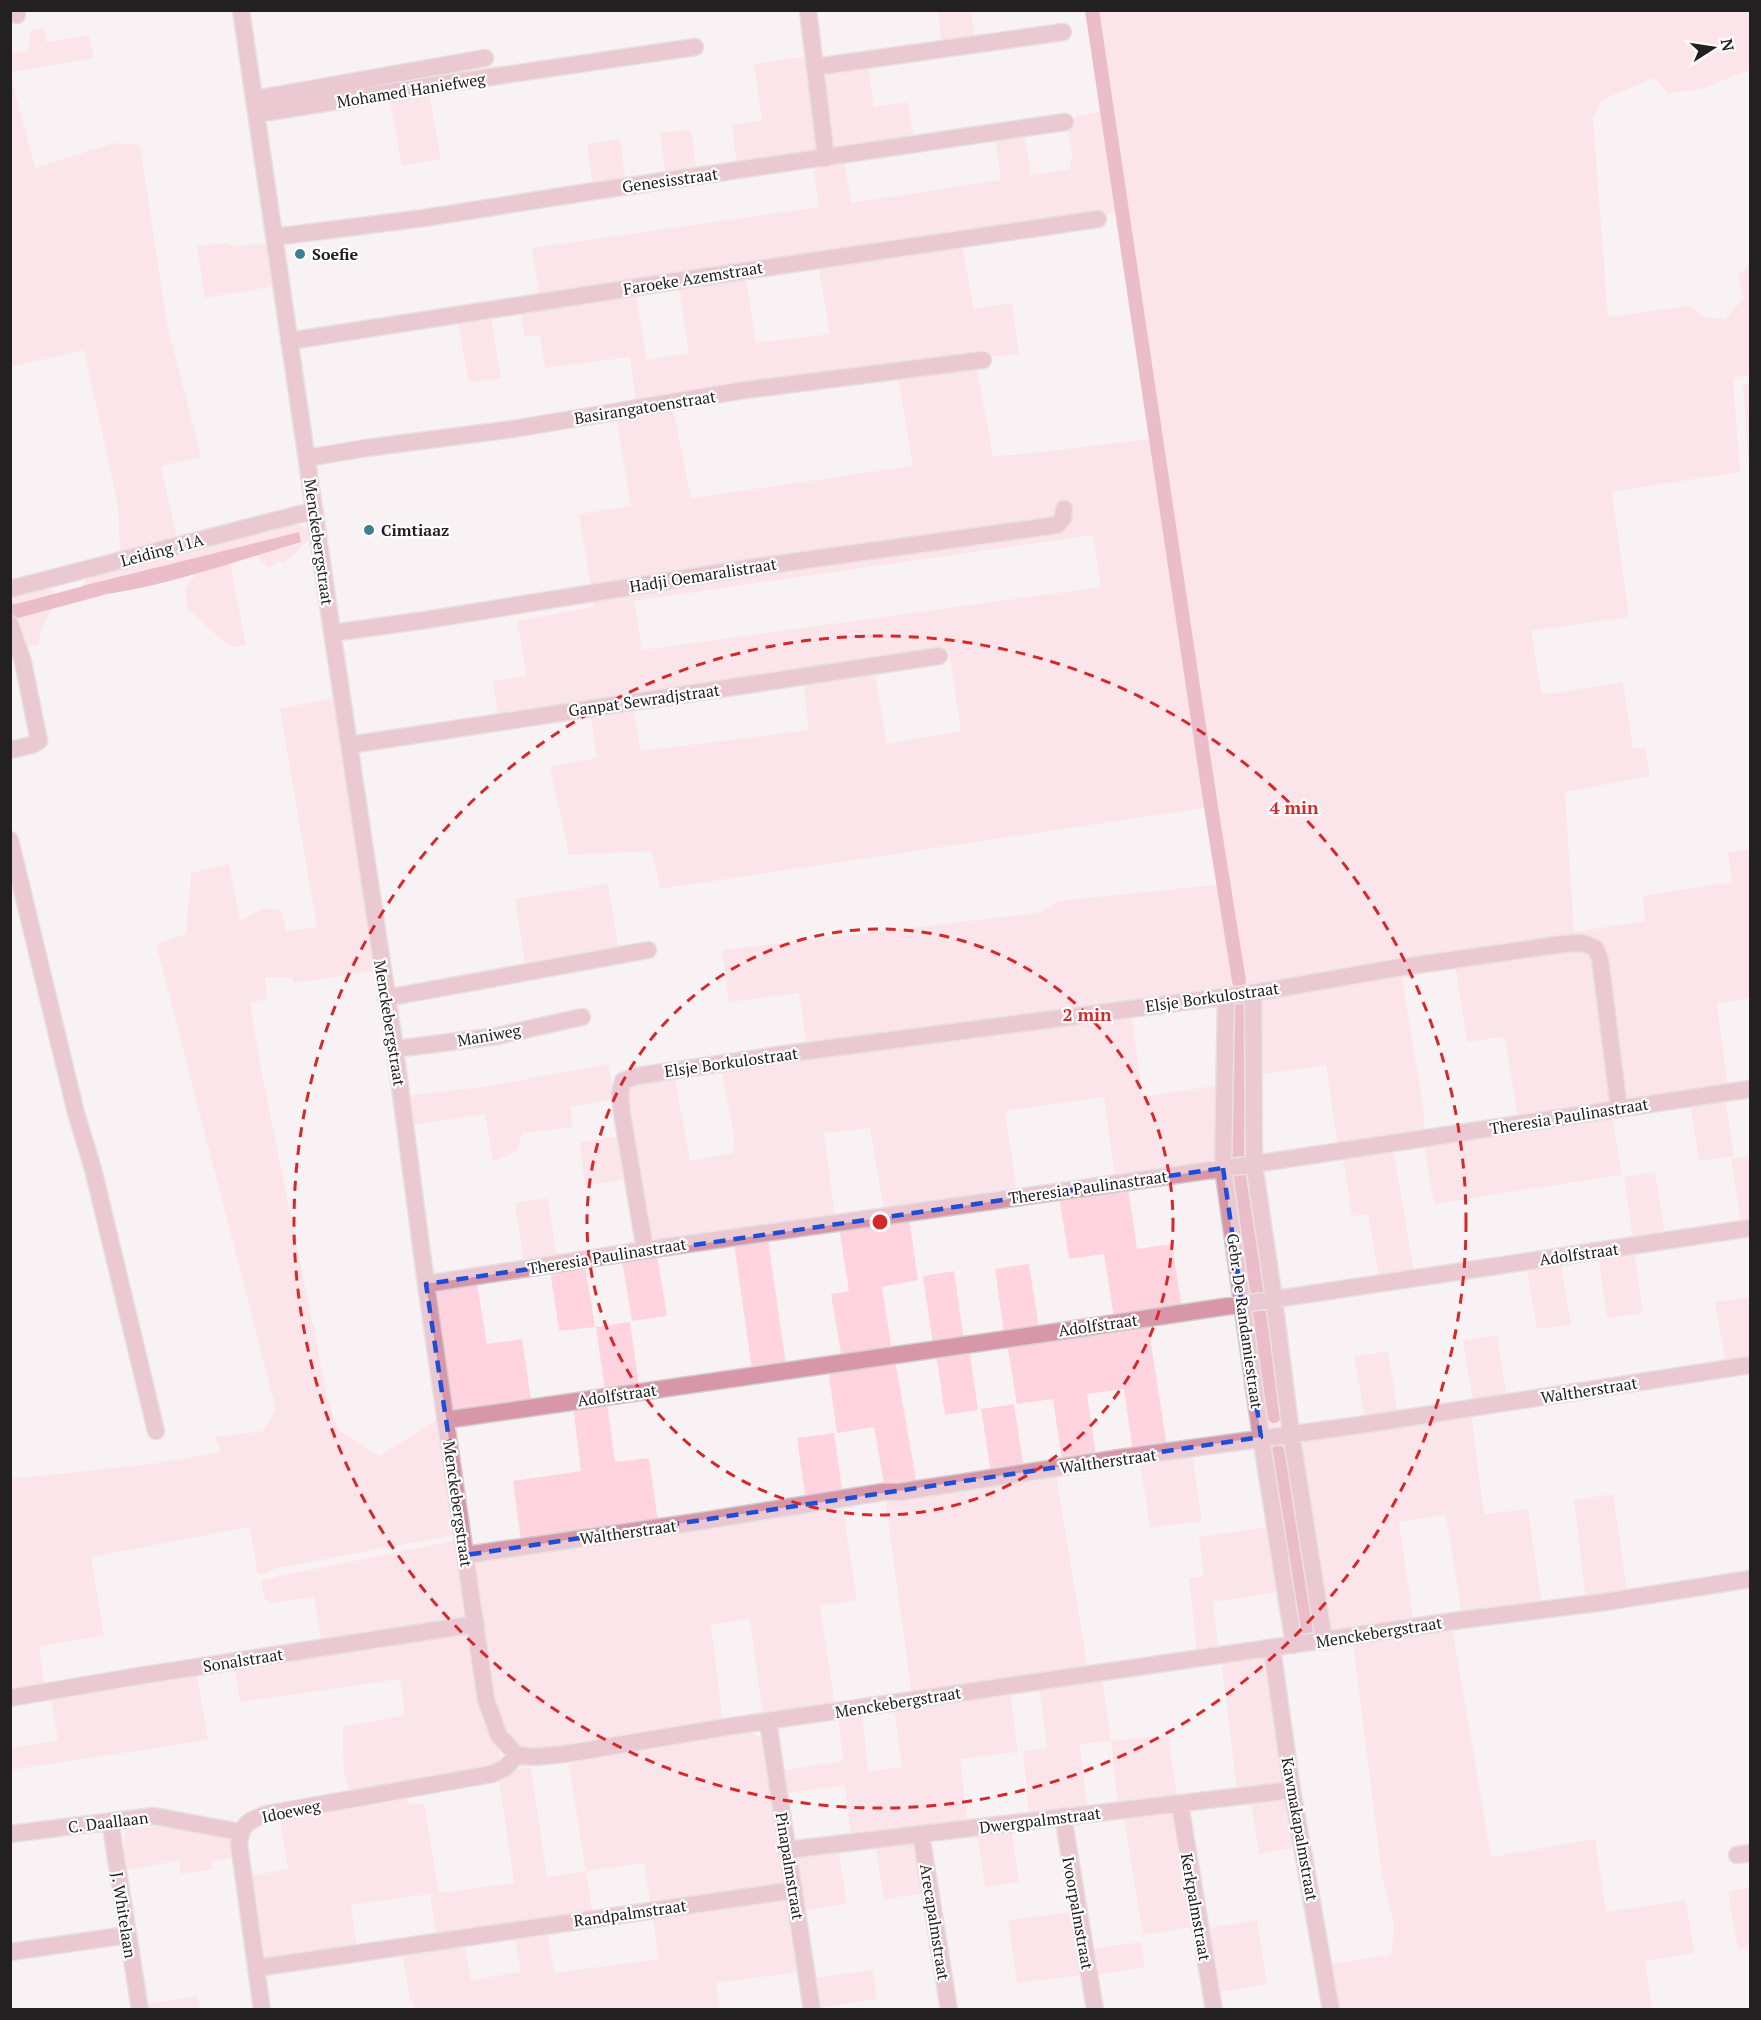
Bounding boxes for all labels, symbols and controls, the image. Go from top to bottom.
north arrow [1683,18,1743,78]
text: N [1716,37,1740,53]
street label: Mohamed Haniefweg [335,67,488,113]
street label: Genesisstraat [621,162,719,198]
place label: Soefie [312,243,359,265]
marker: Soefie [293,247,307,261]
street label: Faroeke Azemstraat [622,256,764,300]
street label: Basirangatoenstraat [572,385,718,429]
street label: Menckebergstraat [299,477,339,607]
place label: Cimtiaaz [381,519,449,541]
marker: Cimtiaaz [362,523,376,537]
street label: Leiding 11A [118,528,206,572]
street label: Hadji Oemaralistraat [628,552,778,597]
street label: Ganpat Sewradjstraat [567,678,721,722]
text: 4 min [1269,795,1319,819]
street label: Menckebergstraat [369,958,411,1088]
street label: Elsje Borkulostraat [1144,977,1280,1017]
text: 2 min [1062,1002,1112,1026]
street label: Maniweg [455,1018,523,1051]
street label: Elsje Borkulostraat [663,1042,799,1082]
street label: Theresia Paulinastraat [1488,1093,1650,1139]
street label: Theresia Paulinastraat [1007,1165,1169,1209]
centre of rings [870,1212,890,1232]
street label: Gebr. De Randamiestraat [1222,1232,1268,1410]
street label: Theresia Paulinastraat [526,1233,688,1279]
street label: Adolfstraat [1538,1238,1620,1270]
street label: Adolfstraat [1057,1309,1139,1341]
street label: Waltherstraat [1539,1372,1639,1408]
street label: Adolfstraat [576,1379,658,1411]
street label: Menckebergstraat [438,1439,478,1569]
street label: Waltherstraat [1058,1443,1158,1479]
street label: Waltherstraat [578,1514,678,1550]
street label: Menckebergstraat [1314,1611,1444,1653]
street label: Sonalstraat [201,1643,285,1677]
street label: Menckebergstraat [833,1681,963,1723]
street label: Kawmakapalmstraat [1277,1756,1323,1902]
street label: Idoeweg [260,1794,323,1828]
street label: Dwergpalmstraat [978,1802,1102,1838]
street label: C. Daallaan [67,1806,150,1838]
street label: Pinapalmstraat [771,1811,809,1922]
street label: Kerkpalmstraat [1176,1851,1216,1963]
street label: Ivoorpalmstraat [1057,1855,1099,1971]
street label: Arecapalmstraat [915,1862,955,1982]
street label: J. Whitelaan [106,1870,142,1960]
street label: Randpalmstraat [572,1894,688,1932]

